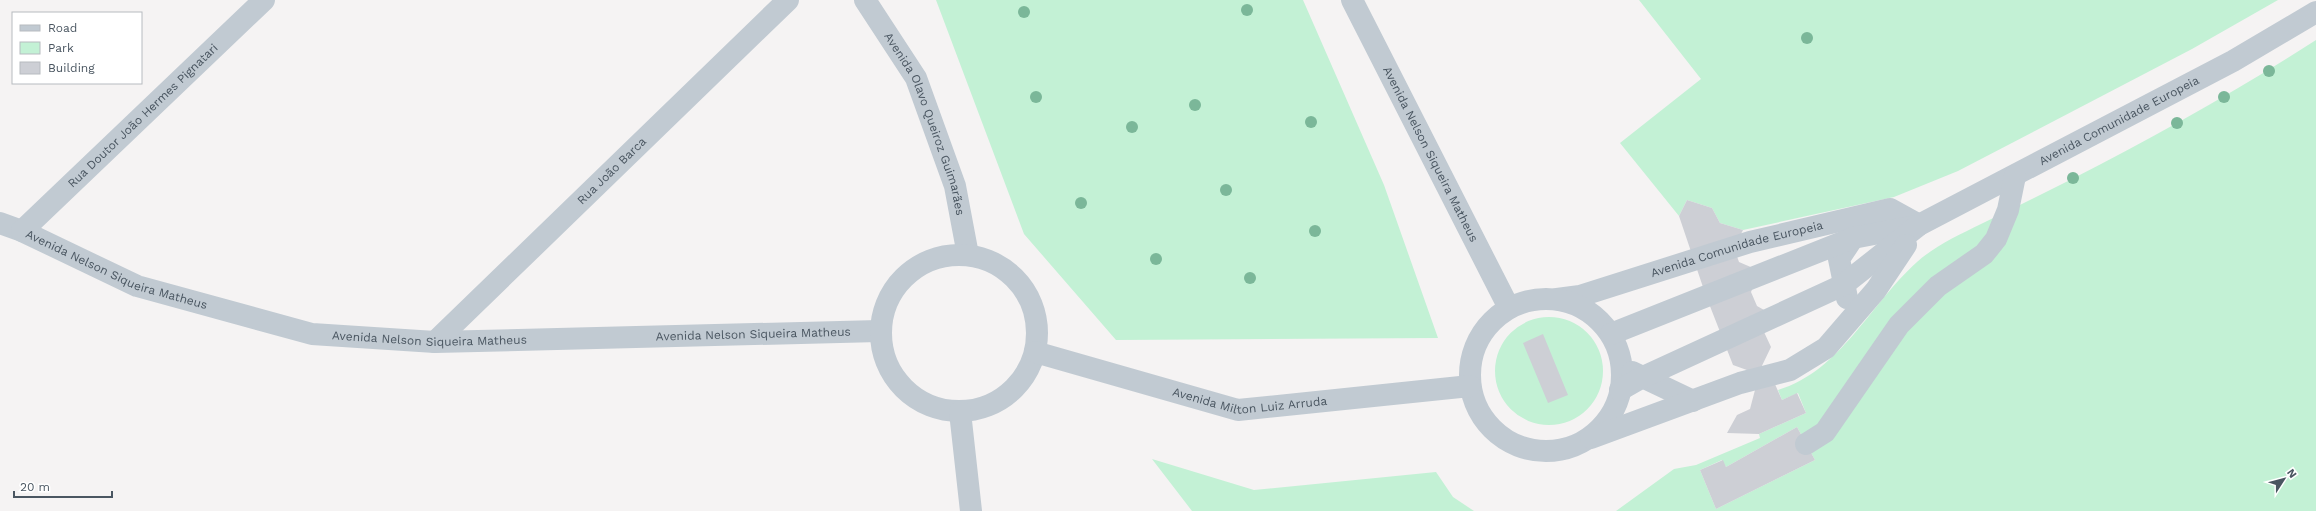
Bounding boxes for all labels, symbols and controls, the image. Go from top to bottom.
legend [12,12,142,84]
text: Road [48,21,77,35]
street label: Avenida Olavo Queiroz Guimarães [881,30,967,217]
text: Park [48,41,74,55]
street label: Rua Doutor João Hermes Pignatari [65,41,221,191]
text: Building [48,61,95,75]
street label: Avenida Nelson Siqueira Matheus [1380,64,1481,244]
street label: Avenida Comunidade Europeia [2037,73,2202,168]
street label: Rua João Barca [574,134,649,207]
street label: Avenida Comunidade Europeia [1649,218,1825,280]
street label: Avenida Nelson Siqueira Matheus [24,227,209,312]
street label: Avenida Nelson Siqueira Matheus [656,325,851,344]
street label: Avenida Nelson Siqueira Matheus [332,328,527,349]
street label: Avenida Milton Luiz Arruda [1171,385,1328,417]
north arrow [2264,459,2304,499]
text: N [2284,466,2299,481]
scale bar [14,473,112,499]
text: 20 m [20,480,50,494]

